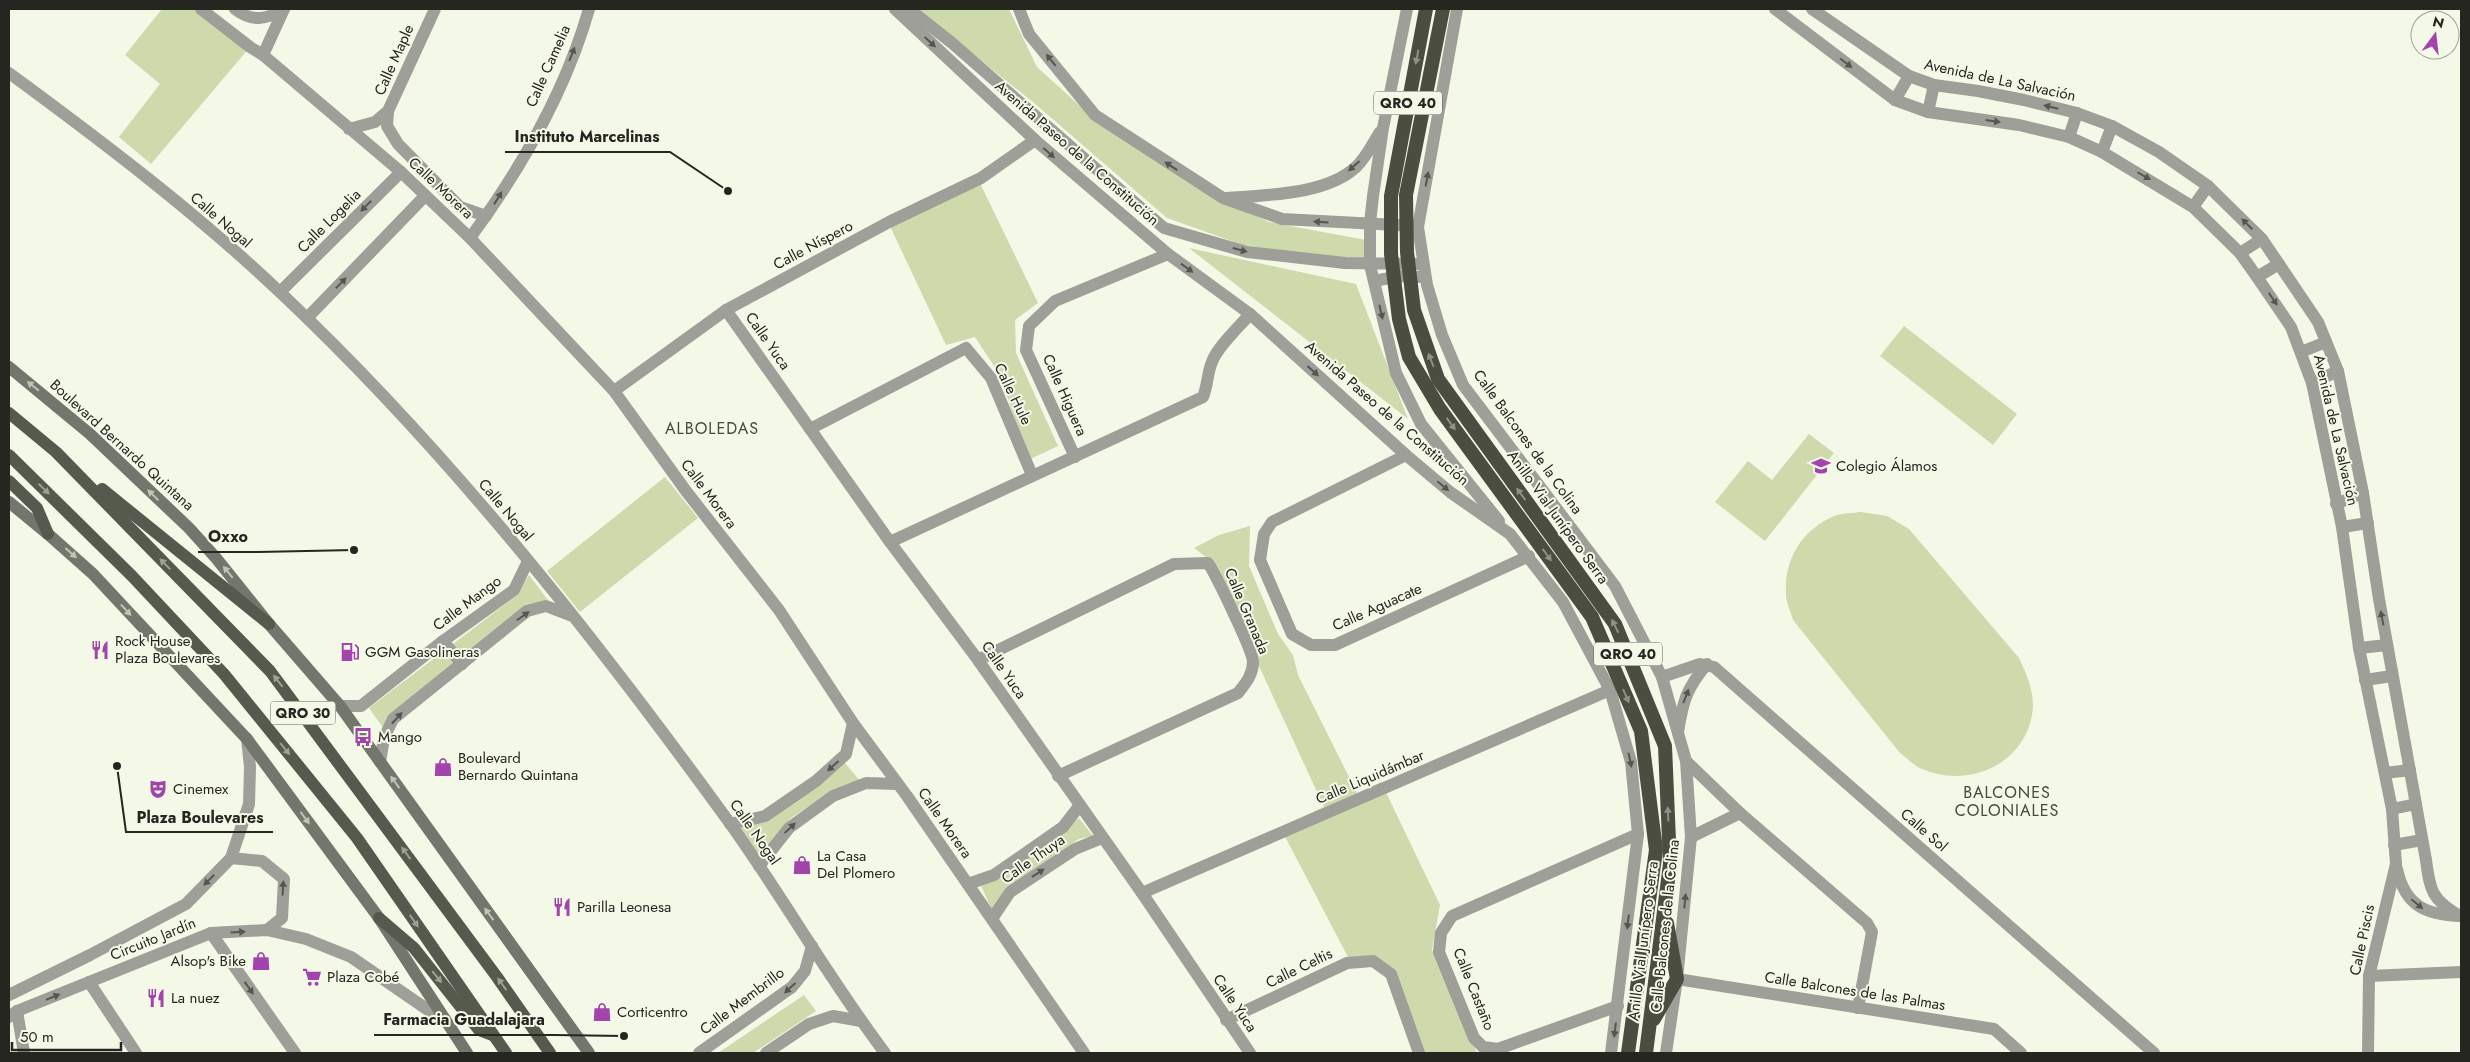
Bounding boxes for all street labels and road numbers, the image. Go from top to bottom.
street label: Calle Maple [369,21,420,99]
street label: Calle Camelia [520,21,576,111]
street label: Avenida de La Salvación [1922,53,2078,107]
street label: Avenida Paseo de la Constitución [990,75,1164,231]
road number: QRO 40 [1374,92,1442,115]
street label: Calle Morera [404,152,478,224]
street label: Calle Logelia [292,184,366,258]
street label: Calle Nogal [185,187,257,253]
street label: Calle Níspero [769,215,857,275]
street label: Calle Yuca [740,308,796,374]
street label: Avenida Paseo de la Constitución [1300,335,1474,491]
street label: Calle Higuera [1037,350,1093,440]
street label: Avenida de La Salvación [2308,352,2364,508]
street label: Calle Hule [989,359,1038,429]
street label: Calle Balcones de la Colina [1468,365,1588,519]
street label: Boulevard Bernardo Quintana [45,374,199,516]
street label: Anillo Vial Junípero Serra [1502,445,1614,589]
street label: Calle Morera [676,455,742,533]
street label: Calle Nogal [473,474,539,546]
street label: Calle Granada [1219,565,1275,657]
street label: Calle Mango [428,570,506,636]
street label: Calle Aguacate [1329,577,1426,637]
street label: Calle Yuca [976,637,1032,703]
road number: QRO 40 [1594,642,1662,666]
road number: QRO 30 [270,701,336,724]
street label: Calle Liquidámbar [1312,744,1428,810]
street label: Calle Morera [912,783,978,863]
street label: Calle Nogal [724,795,786,869]
street label: Calle Sol [1895,803,1953,857]
street label: Calle Thuya [997,829,1069,889]
street label: Calle Balcones de la Colina [1645,838,1685,1014]
street label: Anillo Vial Junípero Serra [1622,860,1664,1022]
street label: Calle Piscis [2344,903,2380,977]
street label: Circuito Jardín [107,912,199,966]
street label: Calle Celtis [1262,942,1336,994]
street label: Calle Castaño [1447,945,1501,1033]
street label: Calle Membrillo [695,962,789,1040]
street label: Calle Balcones de las Palmas [1763,966,1947,1016]
street label: Calle Yuca [1207,969,1263,1037]

